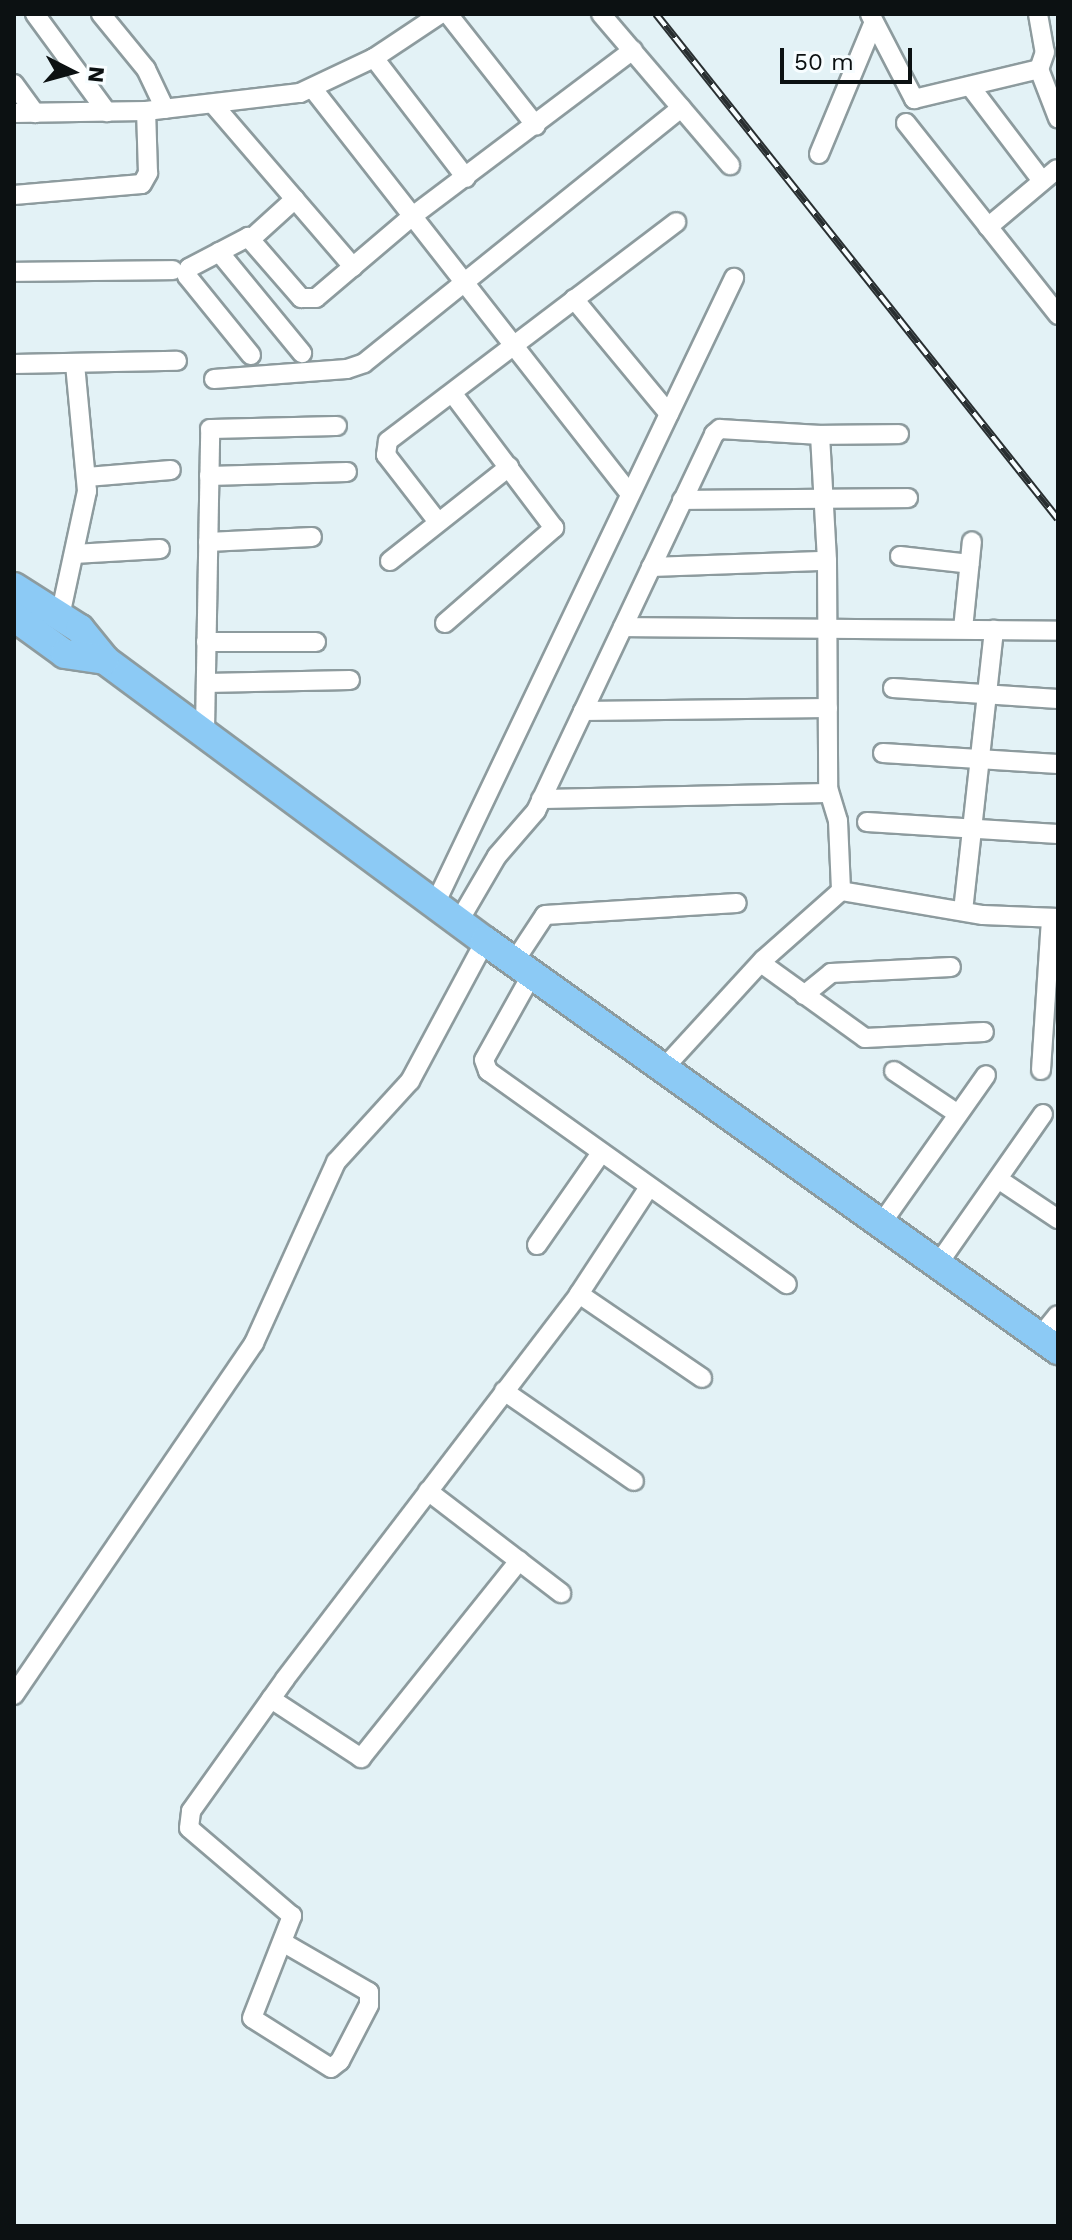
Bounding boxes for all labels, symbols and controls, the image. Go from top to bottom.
north arrow [32,32,112,112]
scale bar [784,32,916,82]
text: 50 m [794,48,854,76]
text: N [83,65,110,84]

